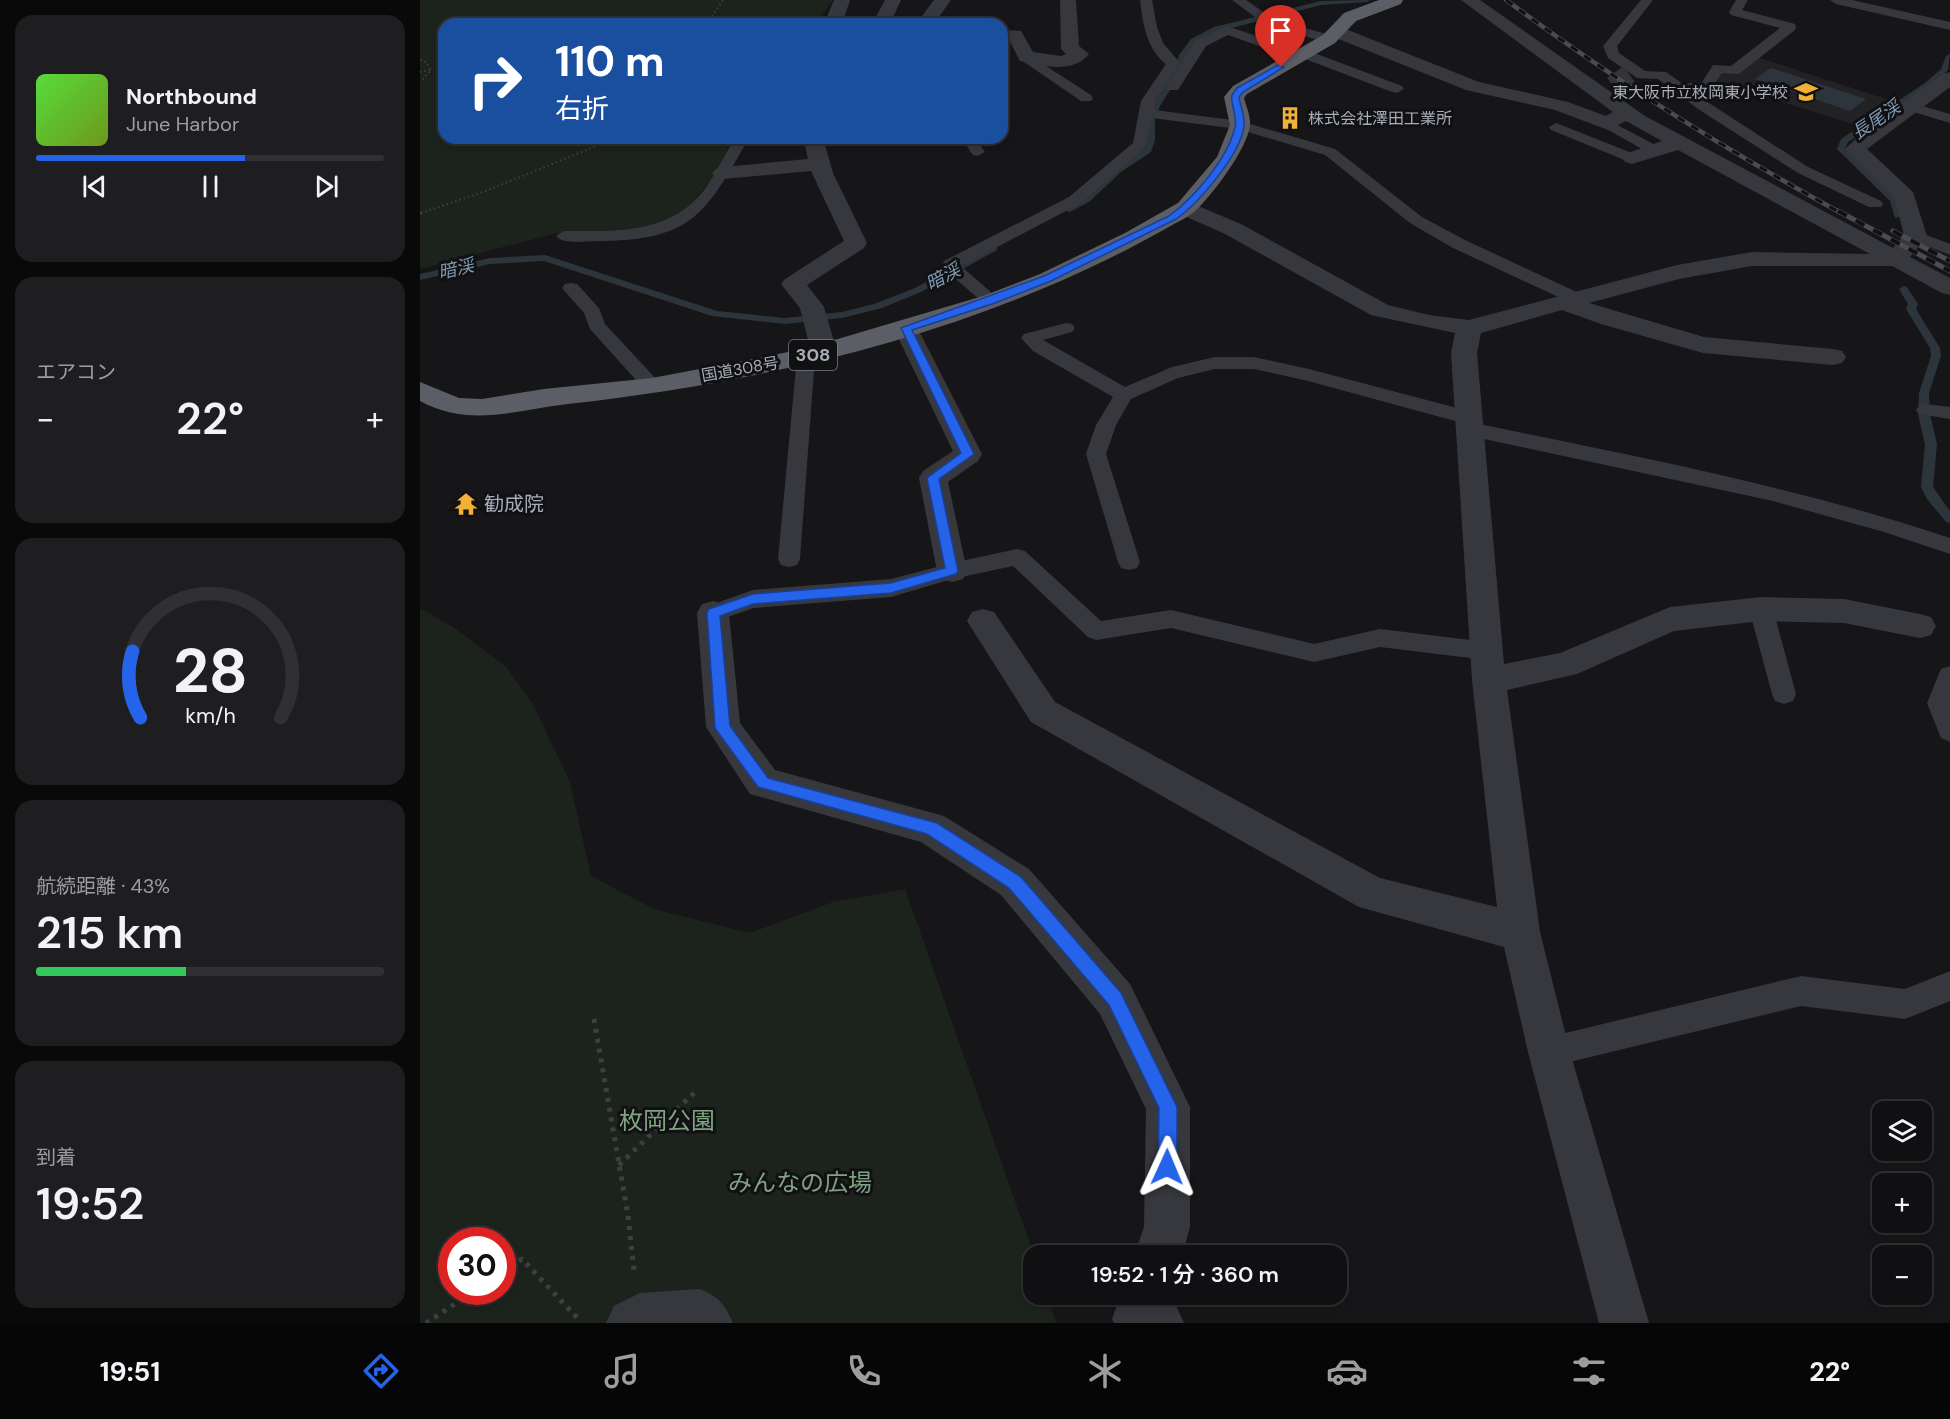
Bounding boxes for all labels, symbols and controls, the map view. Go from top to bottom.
pin [1255,5,1306,67]
icon: arrive [1264,14,1297,47]
text: 110 m [555,34,665,89]
icon: right [456,42,534,120]
school or university icon: 東大阪市立枚岡東小学校 [1793,79,1819,105]
text: Northbound [126,82,257,111]
place label: 東大阪市立枚岡東小学校 [1612,82,1788,103]
text: 右折 [555,91,609,126]
water label: 長尾渓 [1847,94,1907,145]
building icon: 株式会社澤田工業所 [1277,105,1303,131]
place label: 株式会社澤田工業所 [1308,108,1452,129]
text: June Harbor [126,111,239,137]
icon: previous [78,170,111,203]
icon: pause [194,170,227,203]
icon: next [310,170,343,203]
water label: 暗渓 [436,253,478,285]
water label: 暗渓 [921,257,966,296]
road number: 308 [789,340,837,370]
street label: 国道308号 [700,352,780,386]
text: エアコン [36,359,116,385]
text: 22° [176,389,244,448]
text: − [36,397,54,440]
text: + [366,397,384,440]
temple icon: 勧成院 [453,491,479,517]
place label: 勧成院 [484,491,544,517]
text: 28 [172,631,248,712]
text: km/h [185,703,235,731]
text: 航続距離 · 43% [36,873,170,899]
text: 215 km [36,903,183,962]
map controls [1872,1101,1932,1305]
button: layers [1872,1101,1932,1161]
park label: 枚岡公園 [619,1105,715,1136]
position arrow [1135,1135,1199,1199]
text: 到着 [36,1144,76,1170]
park label: みんなの広場 [728,1167,872,1198]
button: + [1872,1173,1932,1233]
text: 19:52 [36,1174,144,1233]
speed limit sign: 30 [438,1227,516,1305]
button: − [1872,1245,1932,1305]
text: 19:52 · 1 分 · 360 m [1091,1260,1279,1289]
icon: directions [360,1350,402,1392]
icon: music [601,1350,643,1392]
icon: phone [843,1350,885,1392]
icon: climate [1084,1350,1126,1392]
icon: car [1326,1350,1368,1392]
icon: filters [1568,1350,1610,1392]
text: 19:51 [100,1354,160,1389]
text: 22° [1809,1354,1850,1389]

